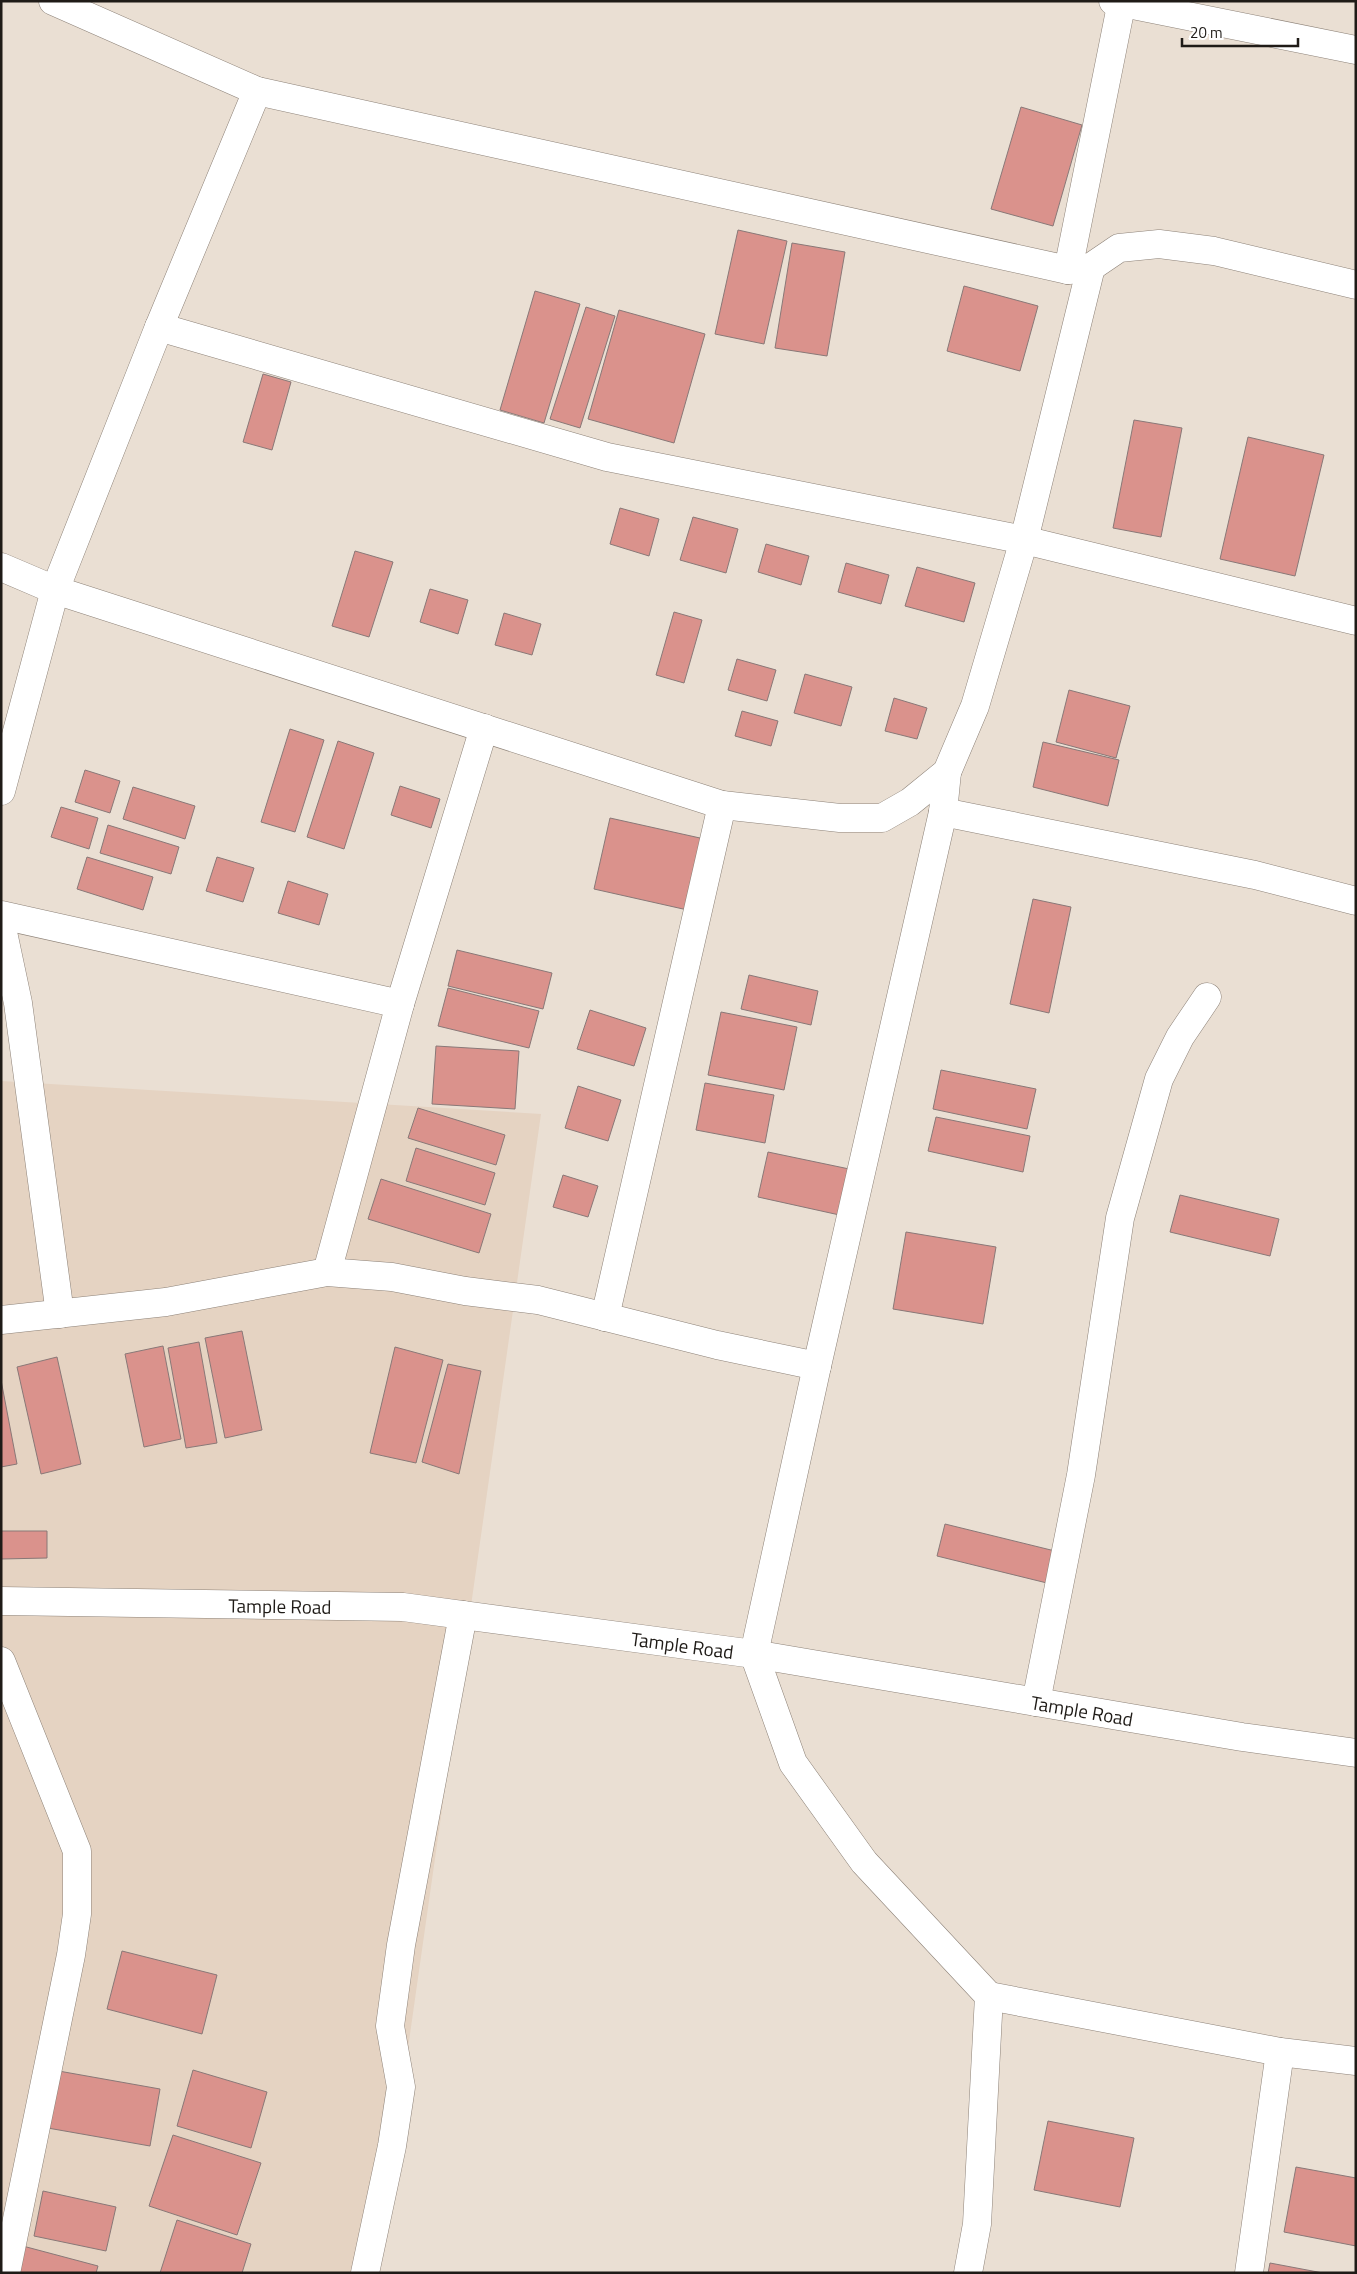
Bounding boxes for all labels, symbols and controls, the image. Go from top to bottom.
scale bar [1182,15,1298,47]
text: 20 m [1190,21,1223,44]
street label: Tample Road [228,1590,332,1620]
street label: Tample Road [629,1623,735,1666]
street label: Tample Road [1029,1687,1135,1733]

